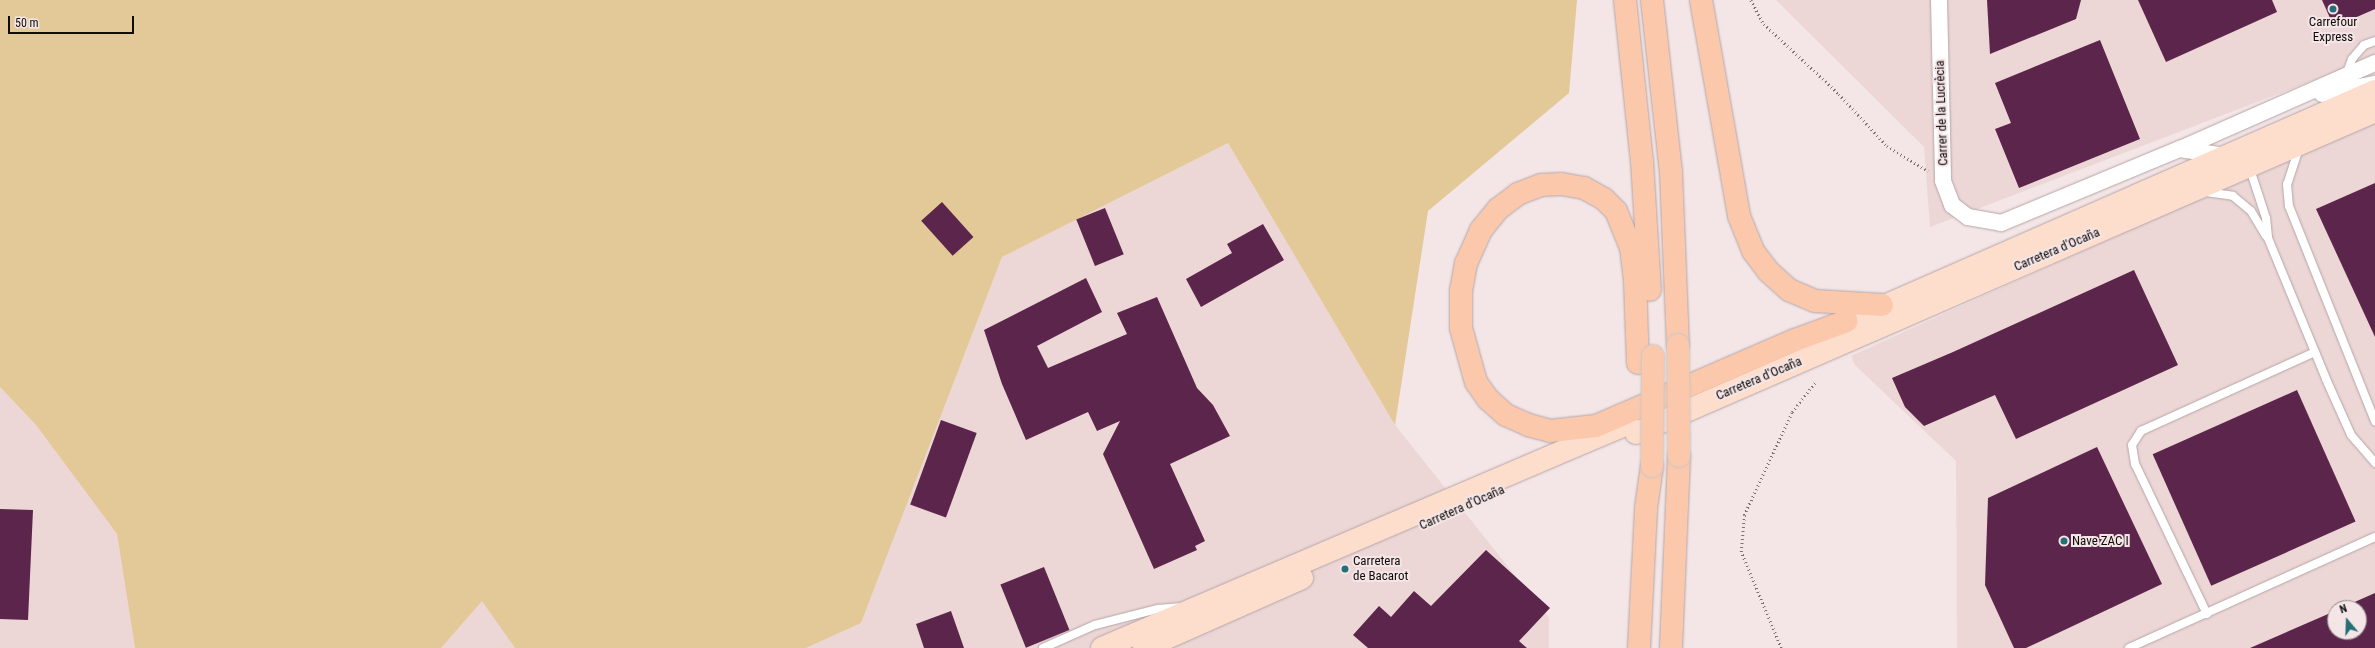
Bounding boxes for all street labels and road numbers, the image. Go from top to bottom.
street label: Carrer de la Lucrècia [1932,60,1952,166]
street label: Carretera d'Ocaña [2012,225,2102,275]
street label: Carretera d'Ocaña [1714,354,1804,404]
street label: Carretera d'Ocaña [1417,482,1507,534]

